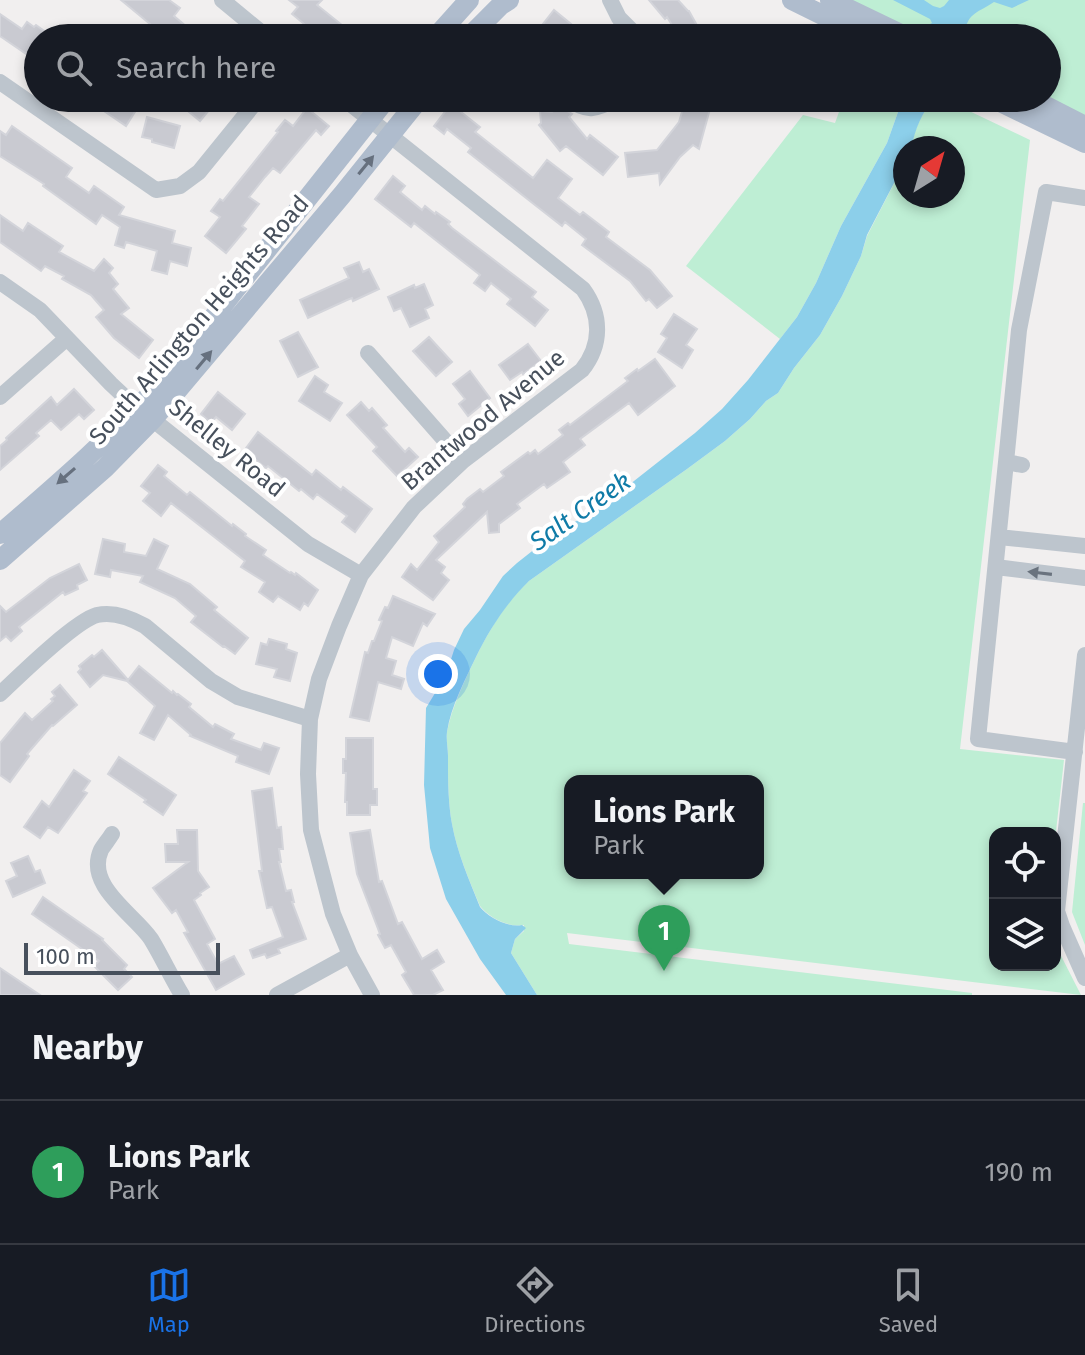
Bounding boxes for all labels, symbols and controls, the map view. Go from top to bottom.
search box [24,24,1061,112]
icon: search [52,46,96,90]
text: Search here [116,50,276,86]
north arrow [893,136,965,208]
one-way arrow [357,155,374,175]
street label: South Arlington Heights Road [83,190,315,450]
street label: Brantwood Avenue [396,344,570,496]
one-way arrow [195,350,212,370]
street label: Shelley Road [164,393,290,503]
water label: Salt Creek [523,465,637,558]
one-way arrow [57,467,76,485]
one-way arrow [1027,566,1052,579]
your location [418,654,458,694]
popup [564,775,764,879]
text: Lions Park [593,794,735,830]
map controls [989,827,1061,971]
button: locate [989,827,1061,899]
text: Park [593,830,644,861]
button: layers [989,899,1061,971]
pin: 1 [638,905,690,971]
scale bar [24,939,220,975]
text: 100 m [36,943,95,970]
text: Nearby [32,1027,143,1068]
text: Lions Park [108,1139,250,1175]
text: 1 [52,1157,64,1188]
text: 190 m [984,1157,1053,1188]
text: Park [108,1175,159,1206]
tab: Map [147,1263,191,1338]
tab: Directions [484,1263,585,1338]
tab: Saved [879,1263,938,1338]

